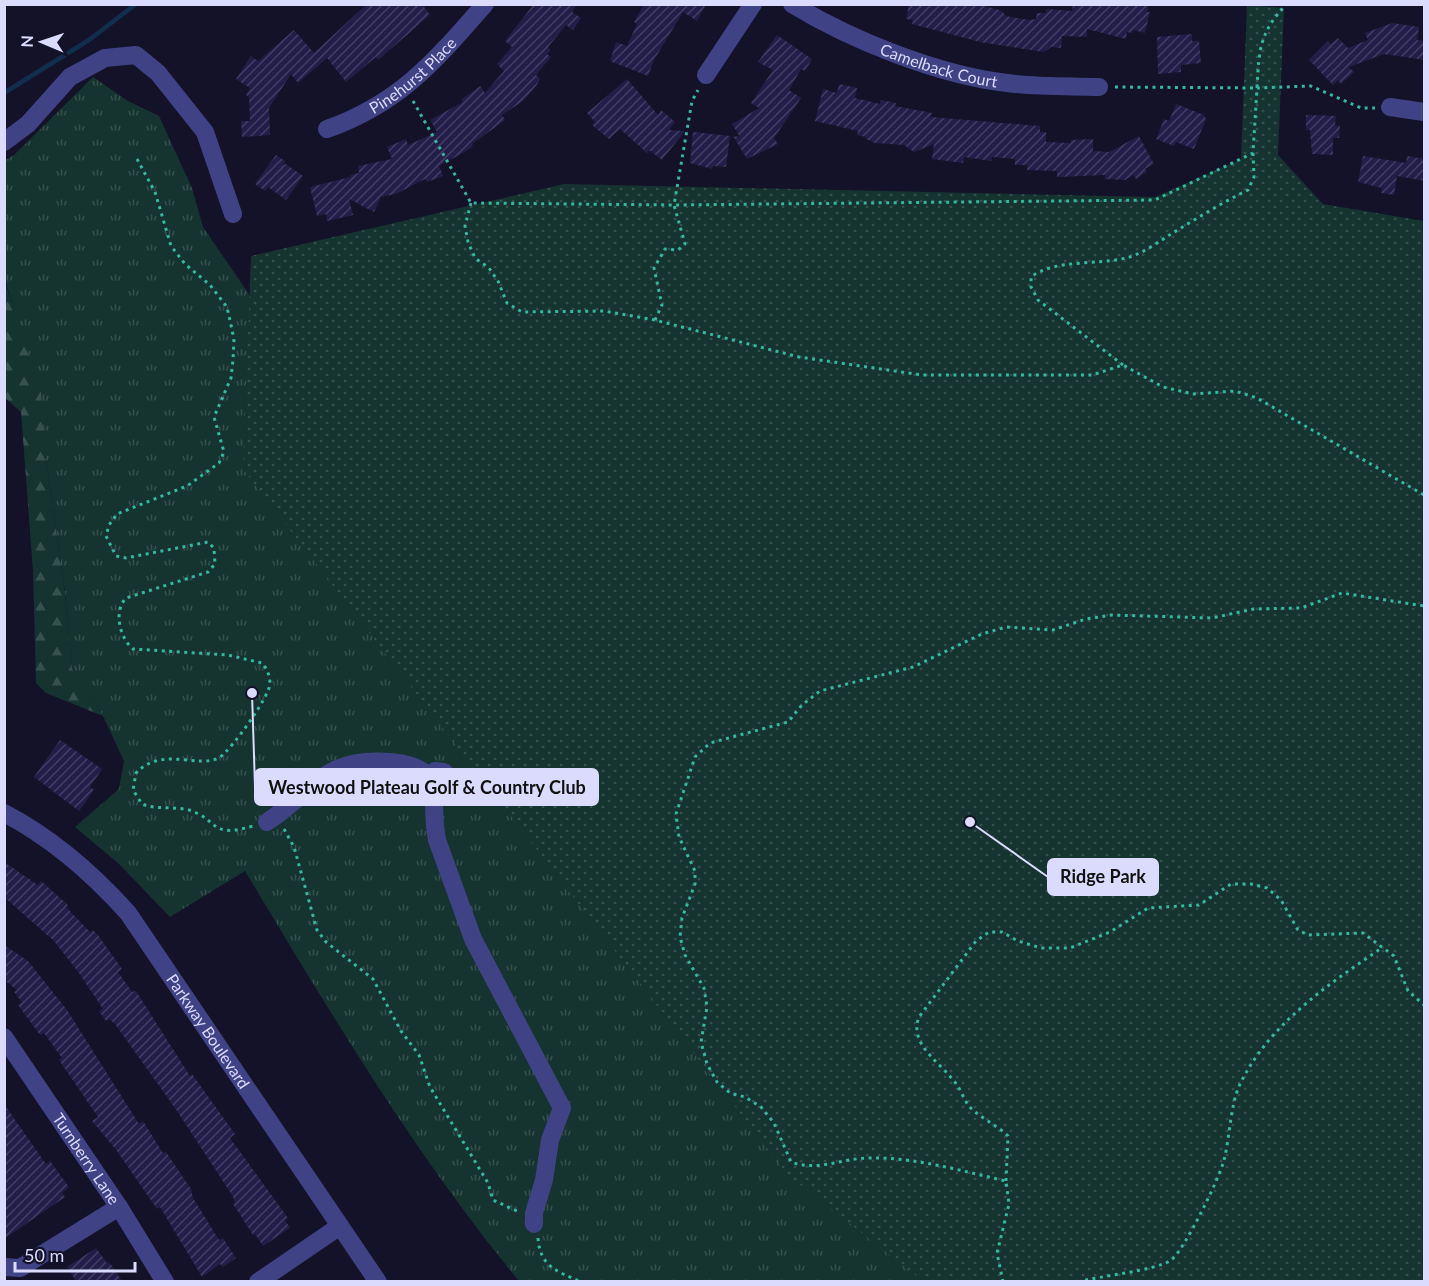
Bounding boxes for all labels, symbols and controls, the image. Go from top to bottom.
north arrow [12,12,72,72]
street label: Pinehurst Place [365,33,460,117]
text: N [17,35,36,48]
street label: Camelback Court [878,39,999,91]
callout: Westwood Plateau Golf & Country Club [255,769,598,805]
text: Westwood Plateau Golf & Country Club [268,776,586,798]
callout: Ridge Park [1048,859,1158,895]
text: Ridge Park [1060,865,1146,887]
street label: Parkway Boulevard [163,970,254,1092]
street label: Turnberry Lane [49,1109,124,1208]
scale bar [15,1235,135,1273]
text: 50 m [24,1244,64,1266]

